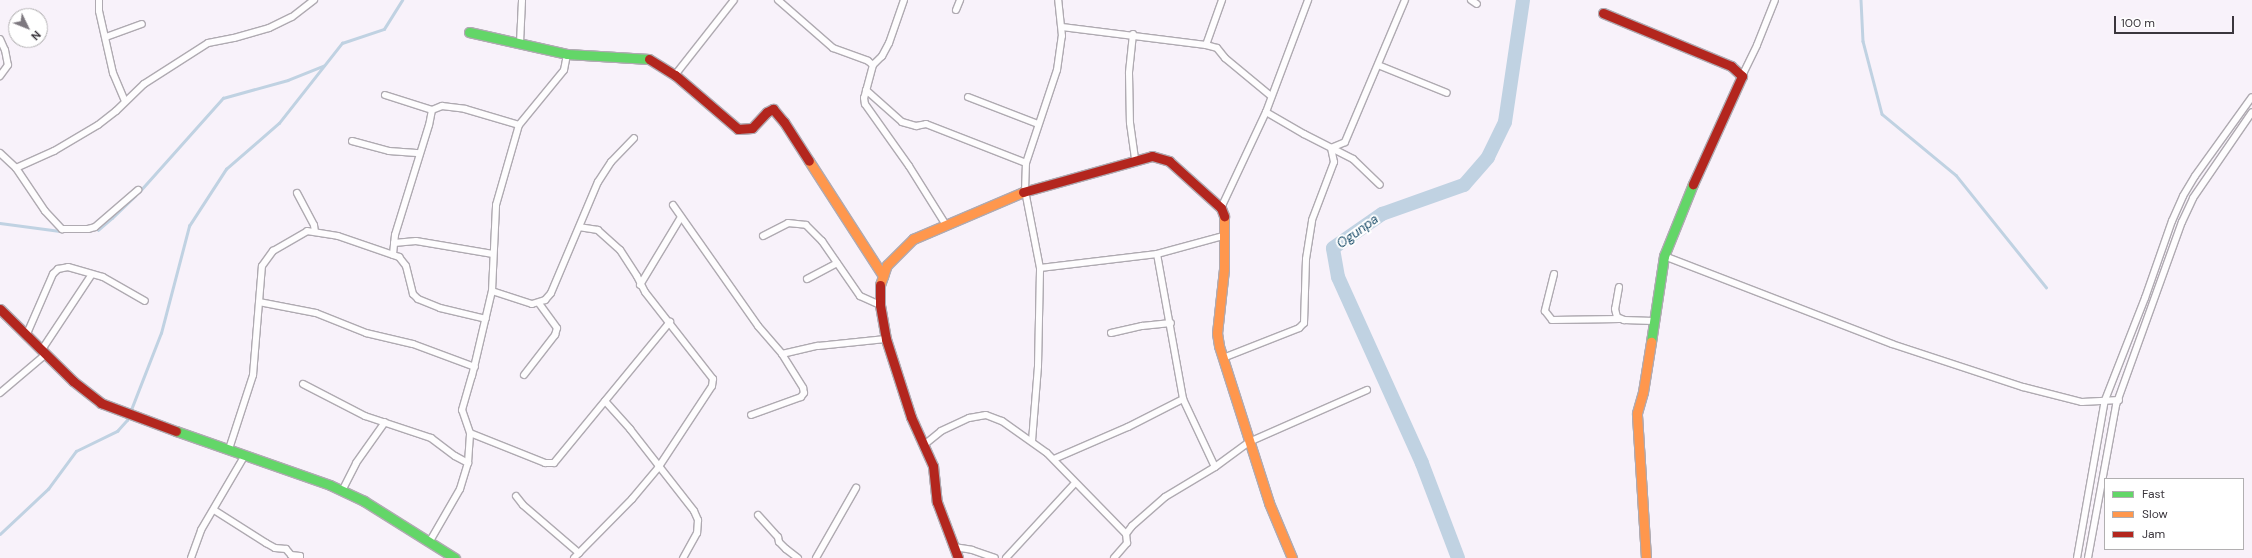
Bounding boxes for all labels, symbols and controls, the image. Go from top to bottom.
north arrow [8,8,48,48]
scale bar [2116,8,2236,34]
text: 100 m [2121,15,2155,31]
text: N [28,28,44,43]
water label: Ogunpa [1334,212,1382,252]
legend [2104,478,2244,550]
text: Fast [2142,486,2165,502]
text: Slow [2142,506,2168,522]
text: Jam [2142,526,2165,542]

